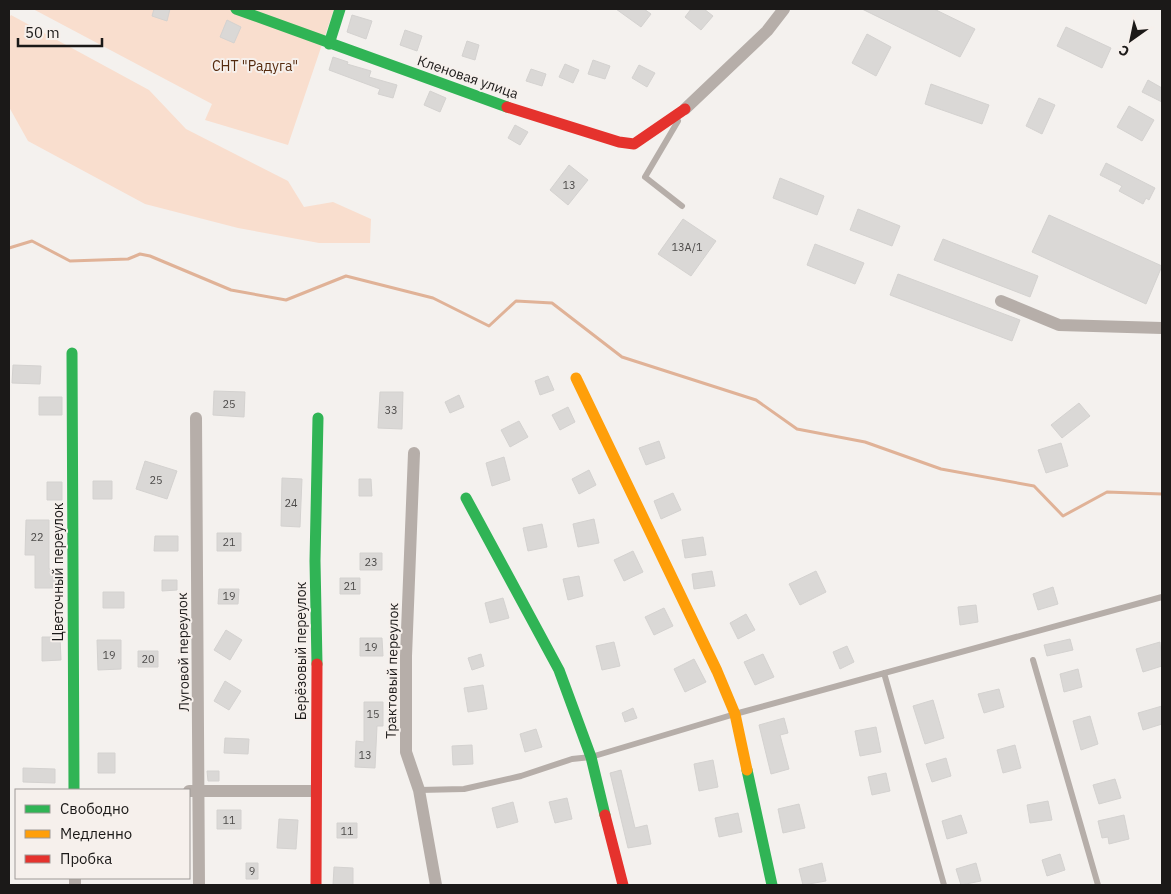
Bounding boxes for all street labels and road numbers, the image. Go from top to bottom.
street label: Кленовая улица [415,51,521,103]
street label: Цветочный переулок [49,502,67,641]
street label: Берёзовый переулок [292,582,310,720]
street label: Луговой переулок [173,592,193,712]
street label: Трактовый переулок [382,603,402,739]

